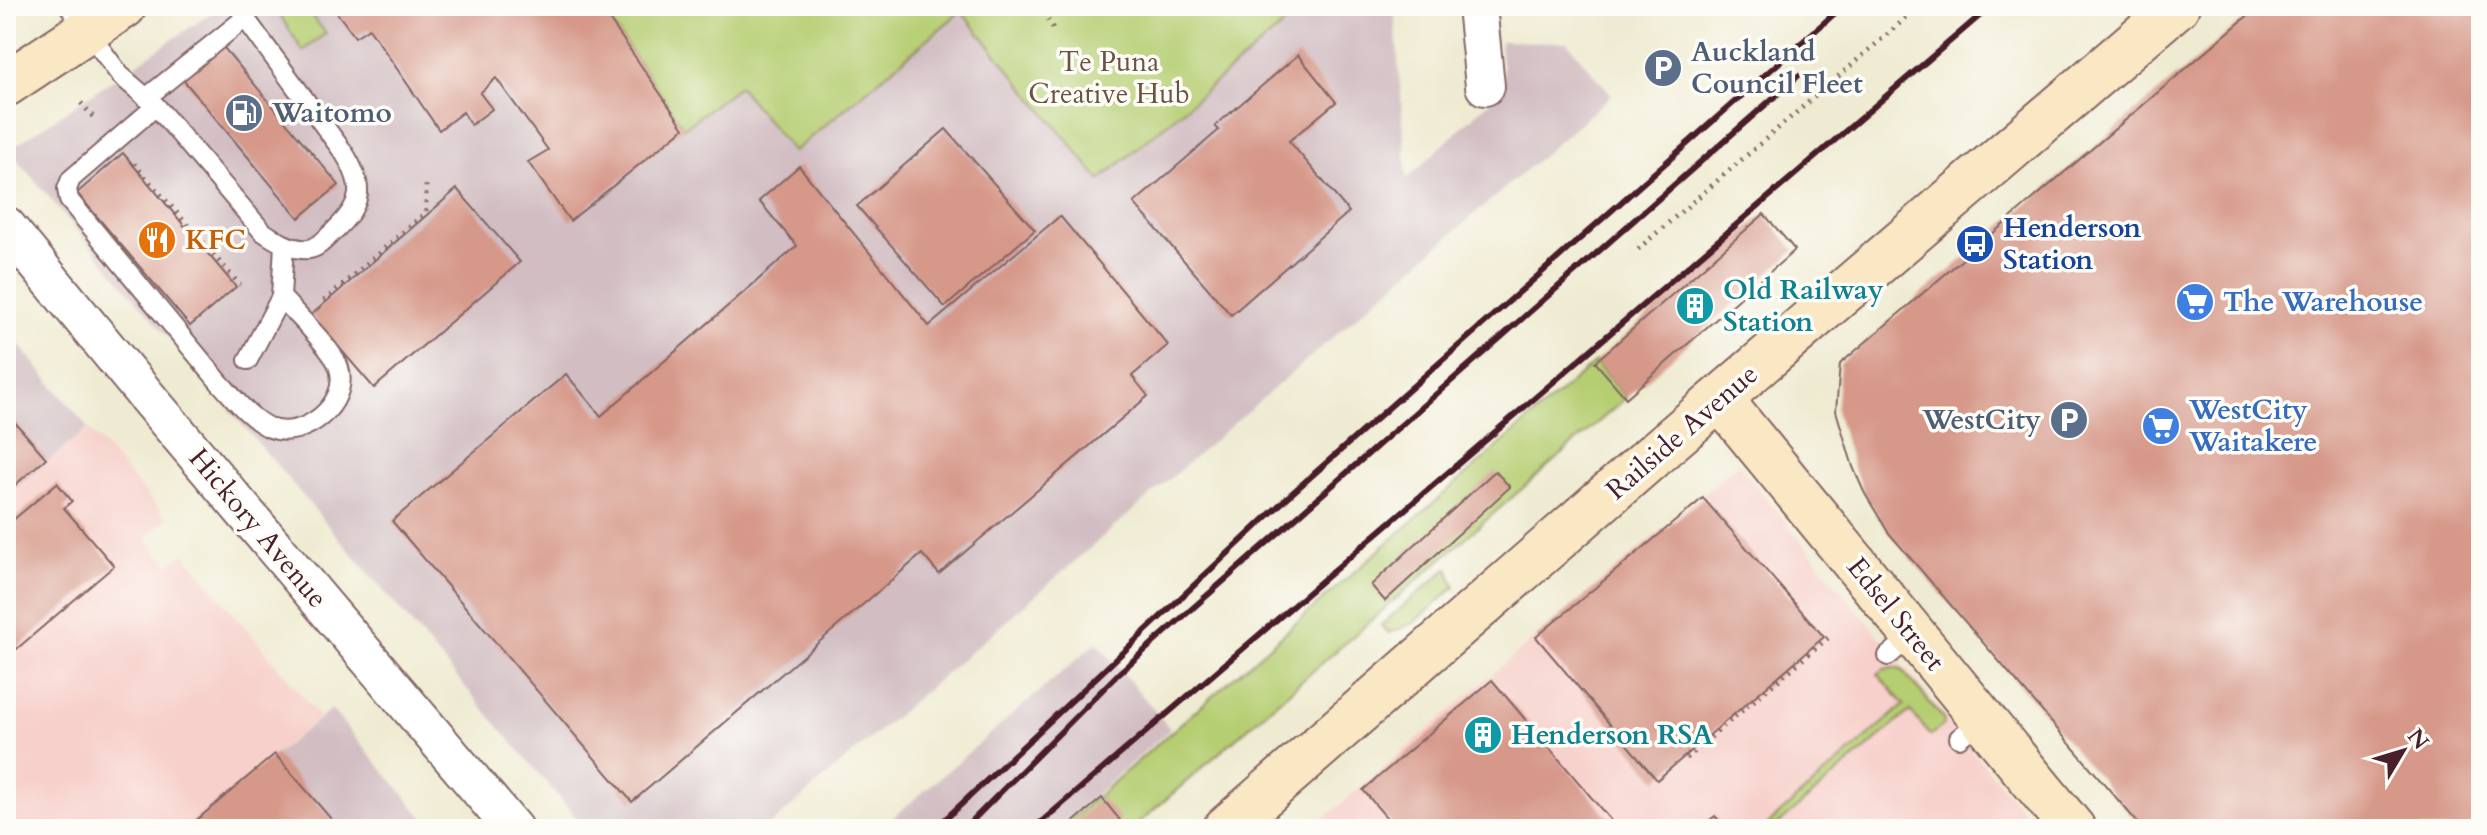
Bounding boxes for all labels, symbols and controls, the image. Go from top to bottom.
place label: Auckland Council Fleet [1691,33,1863,103]
park label: Te Puna Creative Hub [1028,43,1190,113]
parking icon: Auckland Council Fleet [1642,47,1684,89]
fuel station icon: Waitomo [223,92,265,134]
place label: Waitomo [271,94,392,132]
place label: Henderson Station [2003,209,2141,279]
restaurant icon: KFC [136,219,178,261]
place label: KFC [185,221,246,259]
bus stop icon: Henderson Station [1954,223,1996,265]
place label: Old Railway Station [1723,271,1884,341]
supermarket icon: The Warehouse [2174,281,2216,323]
place label: The Warehouse [2223,283,2423,321]
building icon: Old Railway Station [1674,285,1716,327]
street label: Railside Avenue [1598,355,1766,509]
place label: WestCity Waitakere [2188,391,2317,461]
parking icon: WestCity [2048,399,2090,441]
place label: WestCity [1921,401,2041,439]
supermarket icon: WestCity Waitakere [2140,405,2182,447]
street label: Hickory Avenue [180,440,336,616]
street label: Edsel Street [1838,549,1954,679]
north arrow [2363,711,2443,791]
building icon: Henderson RSA [1462,714,1504,756]
place label: Henderson RSA [1511,716,1713,754]
text: N [2400,723,2436,756]

